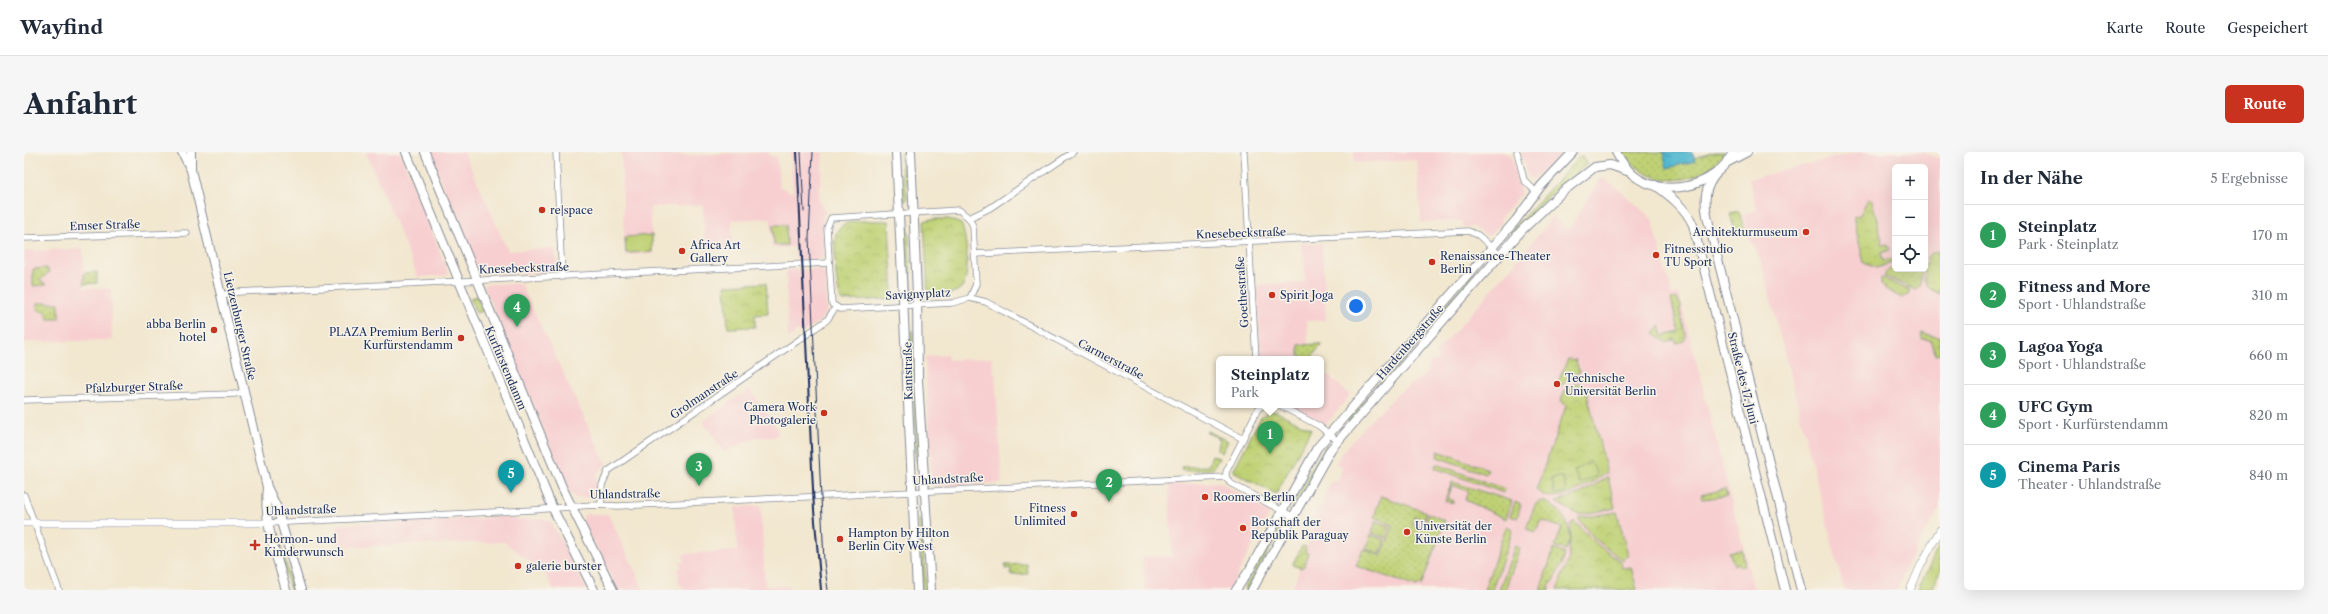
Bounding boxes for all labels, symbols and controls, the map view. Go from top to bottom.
text: Wayfind [20,16,103,39]
text: Karte [2106,19,2143,37]
text: Route [2165,19,2205,37]
text: Gespeichert [2227,19,2308,37]
button: Route [2225,85,2304,123]
text: Anfahrt [24,87,137,121]
map controls [1892,164,1928,272]
button: + [1892,164,1928,200]
text: In der Nähe [1980,168,2083,188]
text: 5 Ergebnisse [2210,170,2288,186]
button: − [1892,200,1928,236]
place label: re|space [550,203,593,217]
marker: re|space [537,205,547,215]
street label: Emser Straße [69,217,141,233]
text: Steinplatz [2018,217,2097,236]
street label: Knesebeckstraße [1196,224,1286,242]
place label: Architekturmuseum [1692,225,1799,239]
marker: Architekturmuseum [1801,227,1811,237]
text: 1 [1990,227,1996,243]
text: 170 m [2252,227,2288,243]
button: locate [1892,236,1928,272]
text: Park · Steinplatz [2018,236,2118,252]
place label: Africa Art Gallery [689,238,741,265]
place label: Fitnessstudio TU Sport [1664,242,1733,269]
marker: Africa Art Gallery [677,246,687,256]
place label: Renaissance-Theater Berlin [1440,249,1551,276]
marker: Fitnessstudio TU Sport [1651,250,1661,260]
street label: Goethestraße [1233,256,1251,328]
marker: Renaissance-Theater Berlin [1427,257,1437,267]
street label: Knesebeckstraße [479,259,569,277]
street label: Lietzenburger Straße [221,270,259,382]
text: Fitness and More [2018,277,2150,296]
street label: Savignyplatz [885,285,951,303]
text: 2 [1989,287,1997,303]
text: 310 m [2252,287,2288,303]
place label: Spirit Joga [1280,288,1334,302]
marker: Spirit Joga [1267,290,1277,300]
pin: 4 [504,294,530,327]
your location [1346,296,1366,316]
text: Sport · Uhlandstraße [2018,296,2146,312]
street label: Hardenbergstraße [1373,301,1447,383]
place label: abba Berlin hotel [146,317,207,344]
street label: Kurfürstendamm [482,324,530,413]
marker: abba Berlin hotel [209,325,219,335]
place label: PLAZA Premium Berlin Kurfürstendamm [329,325,454,352]
street label: Straße des 17. Juni [1725,331,1761,426]
marker: PLAZA Premium Berlin Kurfürstendamm [456,333,466,343]
street label: Carmerstraße [1076,336,1146,382]
text: Lagoa Yoga [2018,337,2103,356]
street label: Kantstraße [900,342,916,400]
text: 3 [1989,347,1997,363]
text: 660 m [2249,347,2288,363]
popup [1216,356,1324,408]
text: Sport · Uhlandstraße [2018,356,2146,372]
text: Steinplatz [1231,365,1309,384]
street label: Grolmanstraße [667,366,741,422]
place label: Technische Universität Berlin [1565,371,1657,398]
street label: Pfalzburger Straße [85,378,183,396]
marker: Technische Universität Berlin [1552,379,1562,389]
text: Park [1231,384,1259,400]
text: UFC Gym [2018,397,2093,416]
place label: Camera Work Photogalerie [744,400,817,427]
text: 4 [1989,407,1997,423]
text: 820 m [2249,407,2288,423]
marker: Camera Work Photogalerie [819,408,829,418]
text: Sport · Kurfürstendamm [2018,416,2168,432]
pin: 1 [1257,421,1283,454]
pin: 3 [686,453,712,486]
text: Cinema Paris [2018,457,2120,476]
pin: 5 [498,460,524,493]
text: 5 [1989,467,1997,483]
text: 840 m [2249,467,2288,483]
pin: 2 [1096,469,1122,502]
street label: Uhlandstraße [912,470,984,488]
text: Theater · Uhlandstraße [2018,476,2161,492]
street label: Uhlandstraße [589,486,661,502]
place label: Roomers Berlin [1213,490,1295,504]
marker: Roomers Berlin [1200,492,1210,502]
place label: Fitness Unlimited [1014,501,1066,528]
street label: Uhlandstraße [265,502,337,518]
marker: Fitness Unlimited [1069,509,1079,519]
place label: Botschaft der Republik Paraguay [1251,515,1349,542]
place label: Universität der Künste Berlin [1415,519,1492,546]
marker: Botschaft der Republik Paraguay [1238,523,1248,533]
place label: Hampton by Hilton Berlin City West [848,526,949,553]
marker: Universität der Künste Berlin [1402,527,1412,537]
place label: Hormon- und Kimderwunsch [264,532,344,559]
marker: Hampton by Hilton Berlin City West [835,534,845,544]
marker: Hormon- und Kimderwunsch [249,539,261,551]
place label: galerie burster [526,559,602,573]
marker: galerie burster [513,561,523,571]

